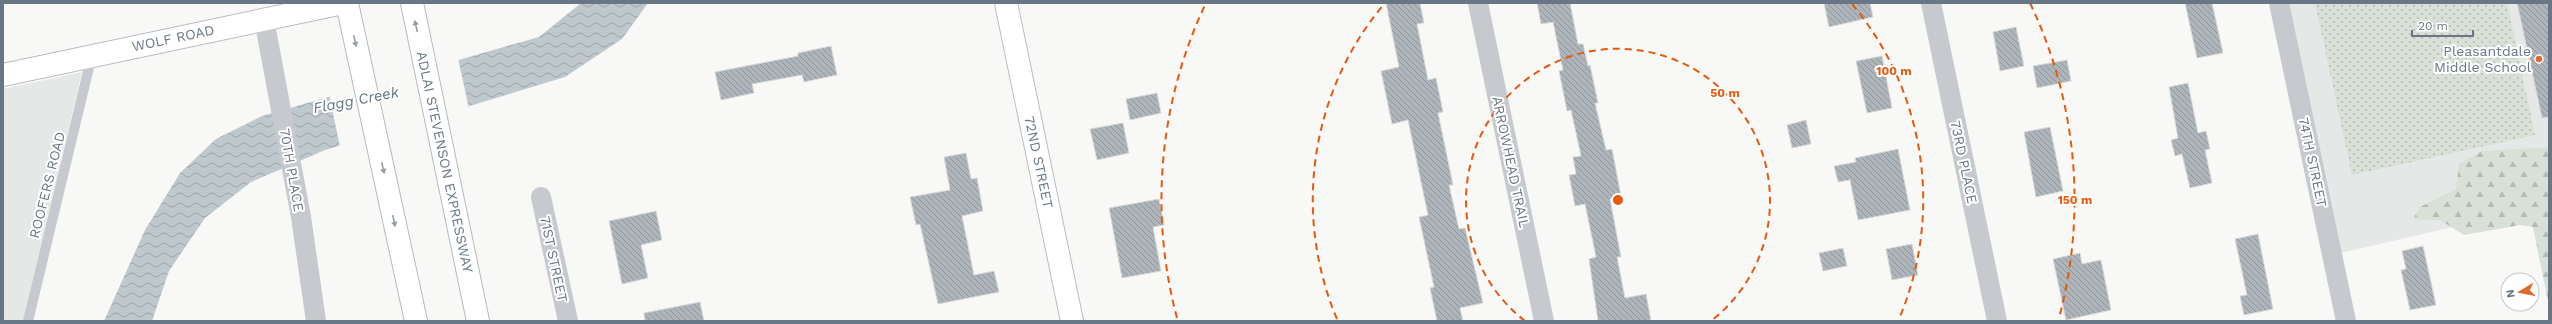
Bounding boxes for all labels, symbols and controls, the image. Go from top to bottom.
scale bar [2412,12,2473,38]
text: 20 m [2418,19,2448,33]
one-way arrow [413,20,419,32]
street label: WOLF ROAD [130,21,216,55]
one-way arrow [353,35,359,47]
place label: Pleasantdale Middle School [2434,43,2532,75]
street label: ADLAI STEVENSON EXPRESSWAY [414,50,476,274]
marker: Pleasantdale Middle School [2534,54,2544,64]
text: 100 m [1876,64,1912,78]
water label: Flagg Creek [312,83,401,117]
text: 50 m [1710,86,1740,100]
street label: ARROWHEAD TRAIL [1489,95,1533,229]
street label: 72ND STREET [1021,114,1057,210]
street label: 74TH STREET [2296,116,2330,209]
street label: 73RD PLACE [1947,119,1981,205]
street label: 70TH PLACE [277,127,307,213]
street label: ROOFERS ROAD [26,130,68,240]
one-way arrow [380,162,386,174]
centre of rings [1611,193,1625,207]
text: 150 m [2058,193,2092,207]
one-way arrow [392,214,398,227]
street label: 71ST STREET [537,215,571,304]
north arrow [2500,272,2540,312]
text: N [2504,289,2518,299]

